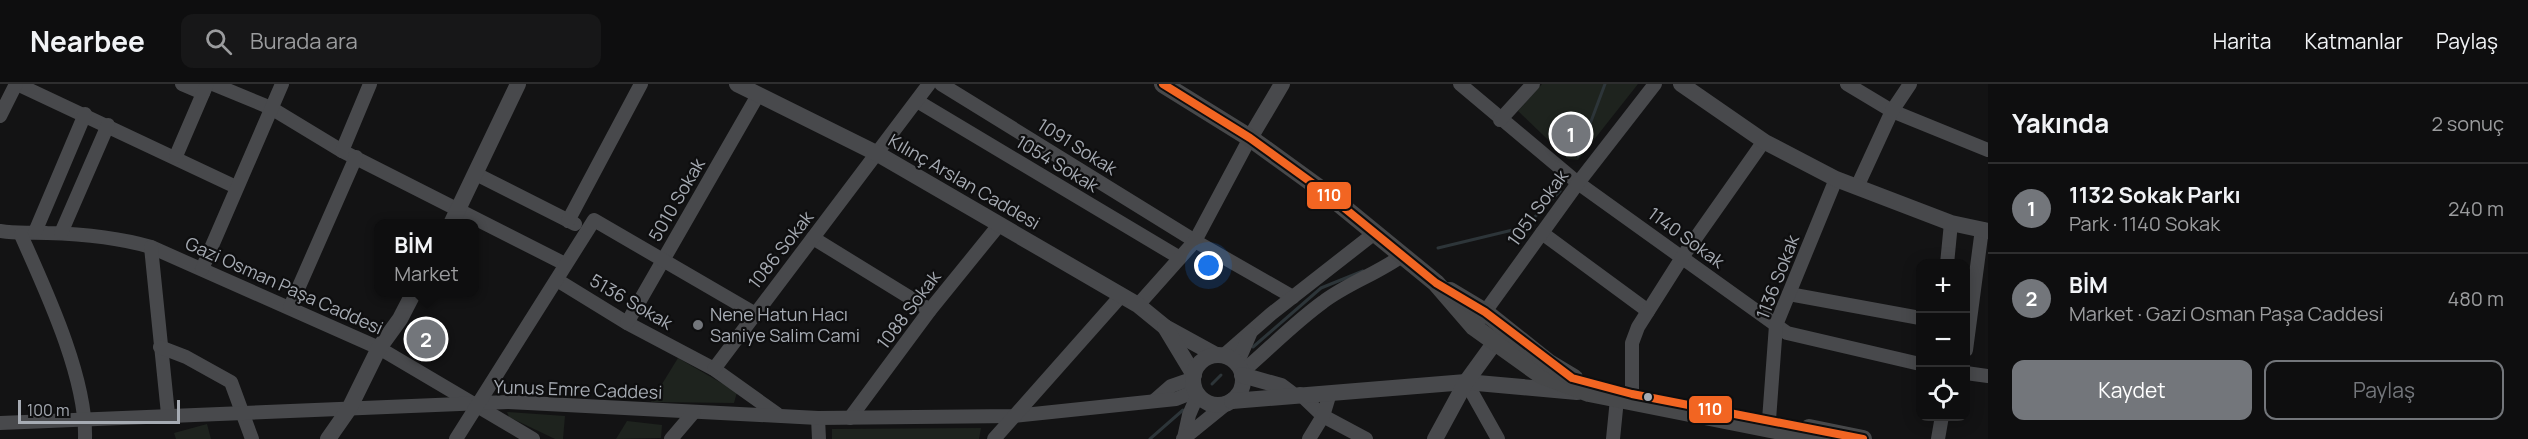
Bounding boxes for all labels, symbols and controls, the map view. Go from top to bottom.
search box [181,14,601,68]
text: Nearbee [30,22,145,60]
icon: search [202,25,235,58]
text: Burada ara [250,26,358,56]
text: Harita [2213,27,2271,55]
text: Katmanlar [2304,27,2403,55]
text: Paylaş [2436,27,2498,55]
text: Yakında [2012,105,2109,141]
text: 2 sonuç [2431,110,2504,137]
street label: 1091 Sokak [1033,112,1123,181]
pin: 1 [1552,112,1590,156]
street label: Kılınç Arslan Caddesi [884,128,1045,234]
street label: 1054 Sokak [1012,129,1104,198]
street label: 5010 Sokak [643,152,710,246]
street label: 1051 Sokak [1501,164,1574,250]
text: 1132 Sokak Parkı [2069,180,2241,210]
line badge: 110 [1306,181,1352,210]
text: 110 [1317,184,1341,206]
text: 1 [2027,195,2036,222]
text: 240 m [2448,195,2504,222]
street label: 1140 Sokak [1644,201,1730,274]
street label: 1086 Sokak [742,205,819,293]
text: Park · 1140 Sokak [2069,210,2220,237]
popup [374,219,479,297]
text: BİM [394,230,433,260]
street label: 1136 Sokak [1750,230,1804,322]
street label: Gazi Osman Paşa Caddesi [182,231,387,340]
your location [1194,251,1223,280]
map controls [1916,259,1970,421]
button: + [1916,259,1970,313]
text: Market [394,260,459,287]
street label: 1088 Sokak [871,265,946,353]
street label: 5136 Sokak [586,268,678,335]
text: BİM [2069,270,2108,300]
text: 2 [2026,285,2037,312]
text: 480 m [2447,285,2504,312]
text: Market · Gazi Osman Paşa Caddesi [2069,300,2384,327]
place label: Nene Hatun Hacı Saniye Salim Cami [710,302,860,347]
button: − [1916,313,1970,367]
pin: 2 [406,316,446,362]
marker: Nene Hatun Hacı Saniye Salim Cami [691,318,705,332]
button: Kaydet [2012,360,2252,420]
button: Paylaş [2264,360,2504,420]
button: locate [1916,367,1970,421]
street label: Yunus Emre Caddesi [493,374,663,404]
unlabelled marker [1642,391,1654,403]
line badge: 110 [1688,395,1733,424]
scale bar [18,397,180,424]
text: 110 [1698,398,1722,420]
text: 100 m [27,399,70,421]

